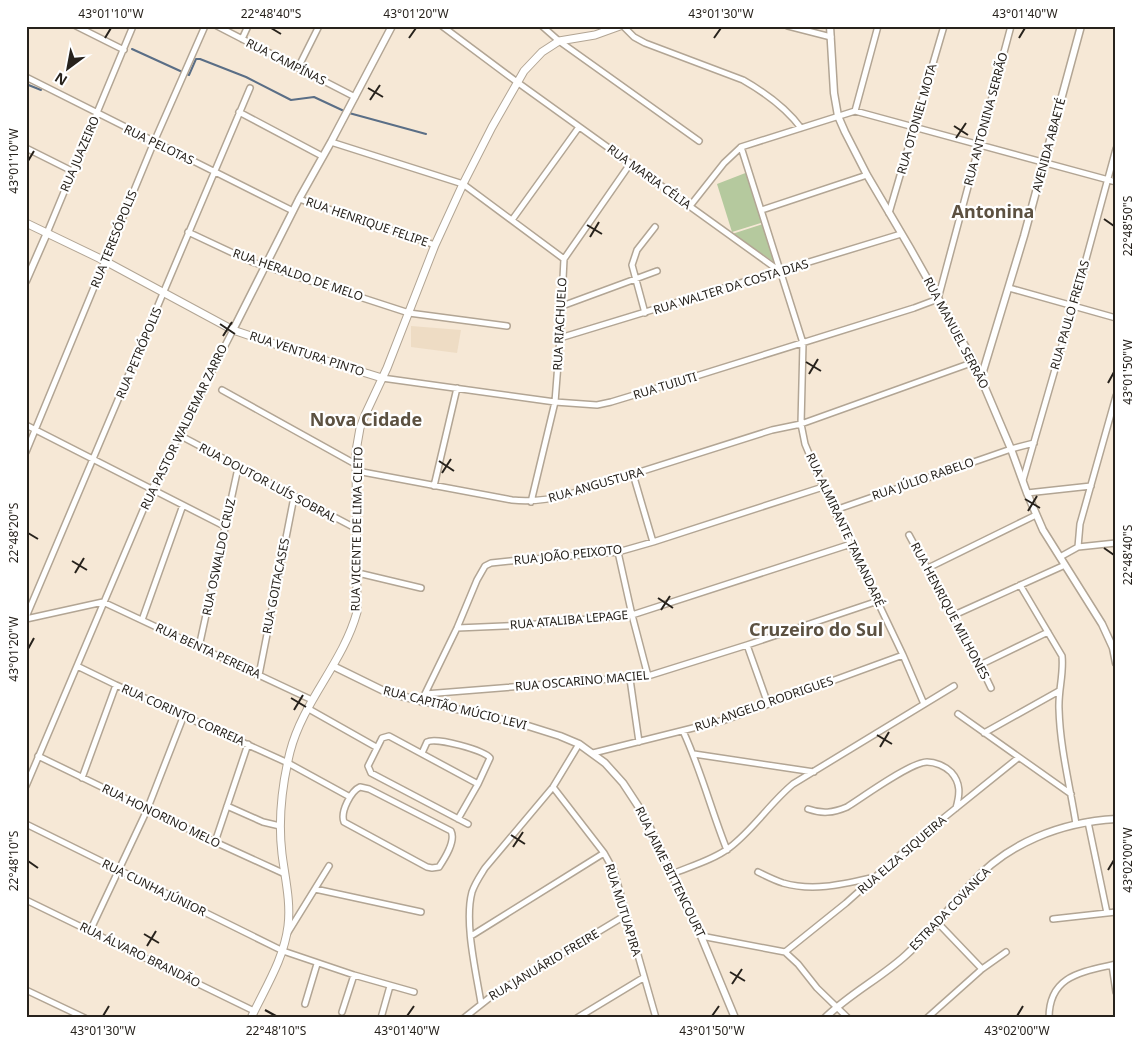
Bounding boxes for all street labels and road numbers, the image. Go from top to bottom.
street label: RUA CAMPÍNAS [243,34,330,89]
street label: RUA ANTONINA SERRÃO [960,50,1012,188]
street label: RUA OTONIEL MOTA [893,61,941,176]
street label: AVENIDA ABAETÉ [1028,96,1069,194]
street label: RUA JUAZEIRO [56,113,103,194]
street label: RUA PELOTAS [121,120,197,169]
street label: RUA MARIA CÉLIA [604,140,695,213]
street label: RUA TERESÓPOLIS [86,187,141,290]
street label: RUA HENRIQUE FELIPE [304,193,431,250]
street label: RUA HERALDO DE MELO [231,244,366,305]
street label: RUA WALTER DA COSTA DIAS [651,255,811,318]
street label: RUA PAULO FREITAS [1046,258,1093,372]
street label: RUA MANUEL SERRÃO [920,274,993,392]
street label: RUA RIACHUELO [549,277,570,371]
street label: RUA PETRÓPOLIS [112,304,166,401]
street label: RUA VENTURA PINTO [248,327,367,380]
street label: RUA PASTOR WALDEMAR ZARRO [136,341,231,512]
street label: RUA TUIUTI [631,368,699,403]
street label: RUA DOUTOR LUÍS SOBRAL [196,439,340,526]
street label: RUA VICENTE DE LIMA CLETO [347,446,366,612]
street label: RUA ALMIRANTE TAMANDARÉ [802,450,889,610]
street label: RUA JÚLIO RABELO [870,453,976,504]
street label: RUA ANGUSTURA [546,463,646,506]
street label: RUA OSWALDO CRUZ [198,497,239,617]
street label: RUA GOITACASES [258,536,293,635]
street label: RUA HENRIQUE MILHONES [907,539,994,683]
street label: RUA JOÃO PEIXOTO [513,540,623,569]
street label: RUA ATALIBA LEPAGE [509,606,629,633]
street label: RUA BENTA PEREIRA [153,619,264,683]
street label: RUA OSCARINO MACIEL [514,666,650,695]
street label: RUA ANGELO RODRIGUES [692,672,836,735]
street label: RUA CORINTO CORREIA [119,680,248,750]
street label: RUA CAPITÃO MÚCIO LEVI [382,681,529,734]
street label: RUA HONORINO MELO [99,779,223,852]
street label: RUA JAIME BITTENCOURT [631,804,710,940]
street label: RUA ELZA SIQUEIRA [854,811,950,898]
street label: RUA CUNHA JÚNIOR [99,855,210,920]
street label: RUA MUTUAPIRA [601,861,646,959]
street label: ESTRADA COVANCA [905,863,994,954]
street label: RUA ÁLVARO BRANDÃO [77,918,203,991]
street label: RUA JANUÁRIO FREIRE [485,925,602,1004]

